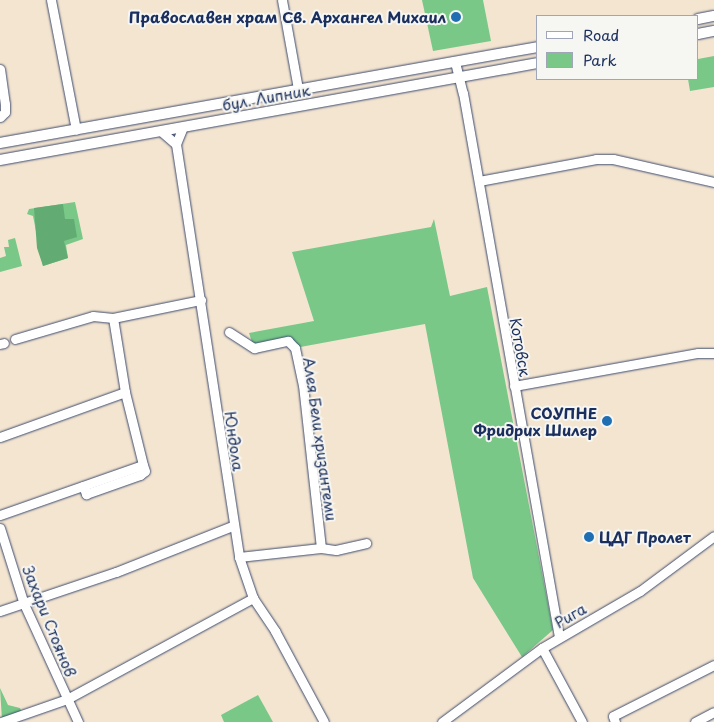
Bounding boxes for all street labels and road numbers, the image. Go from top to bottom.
street label: бул. Липник [220,80,312,114]
street label: Котовск [507,316,535,378]
street label: Алея Бели хризантеми [301,355,341,523]
street label: Юндола [222,410,248,472]
street label: Захари Стоянов [19,562,81,680]
street label: Рига [551,599,589,631]

